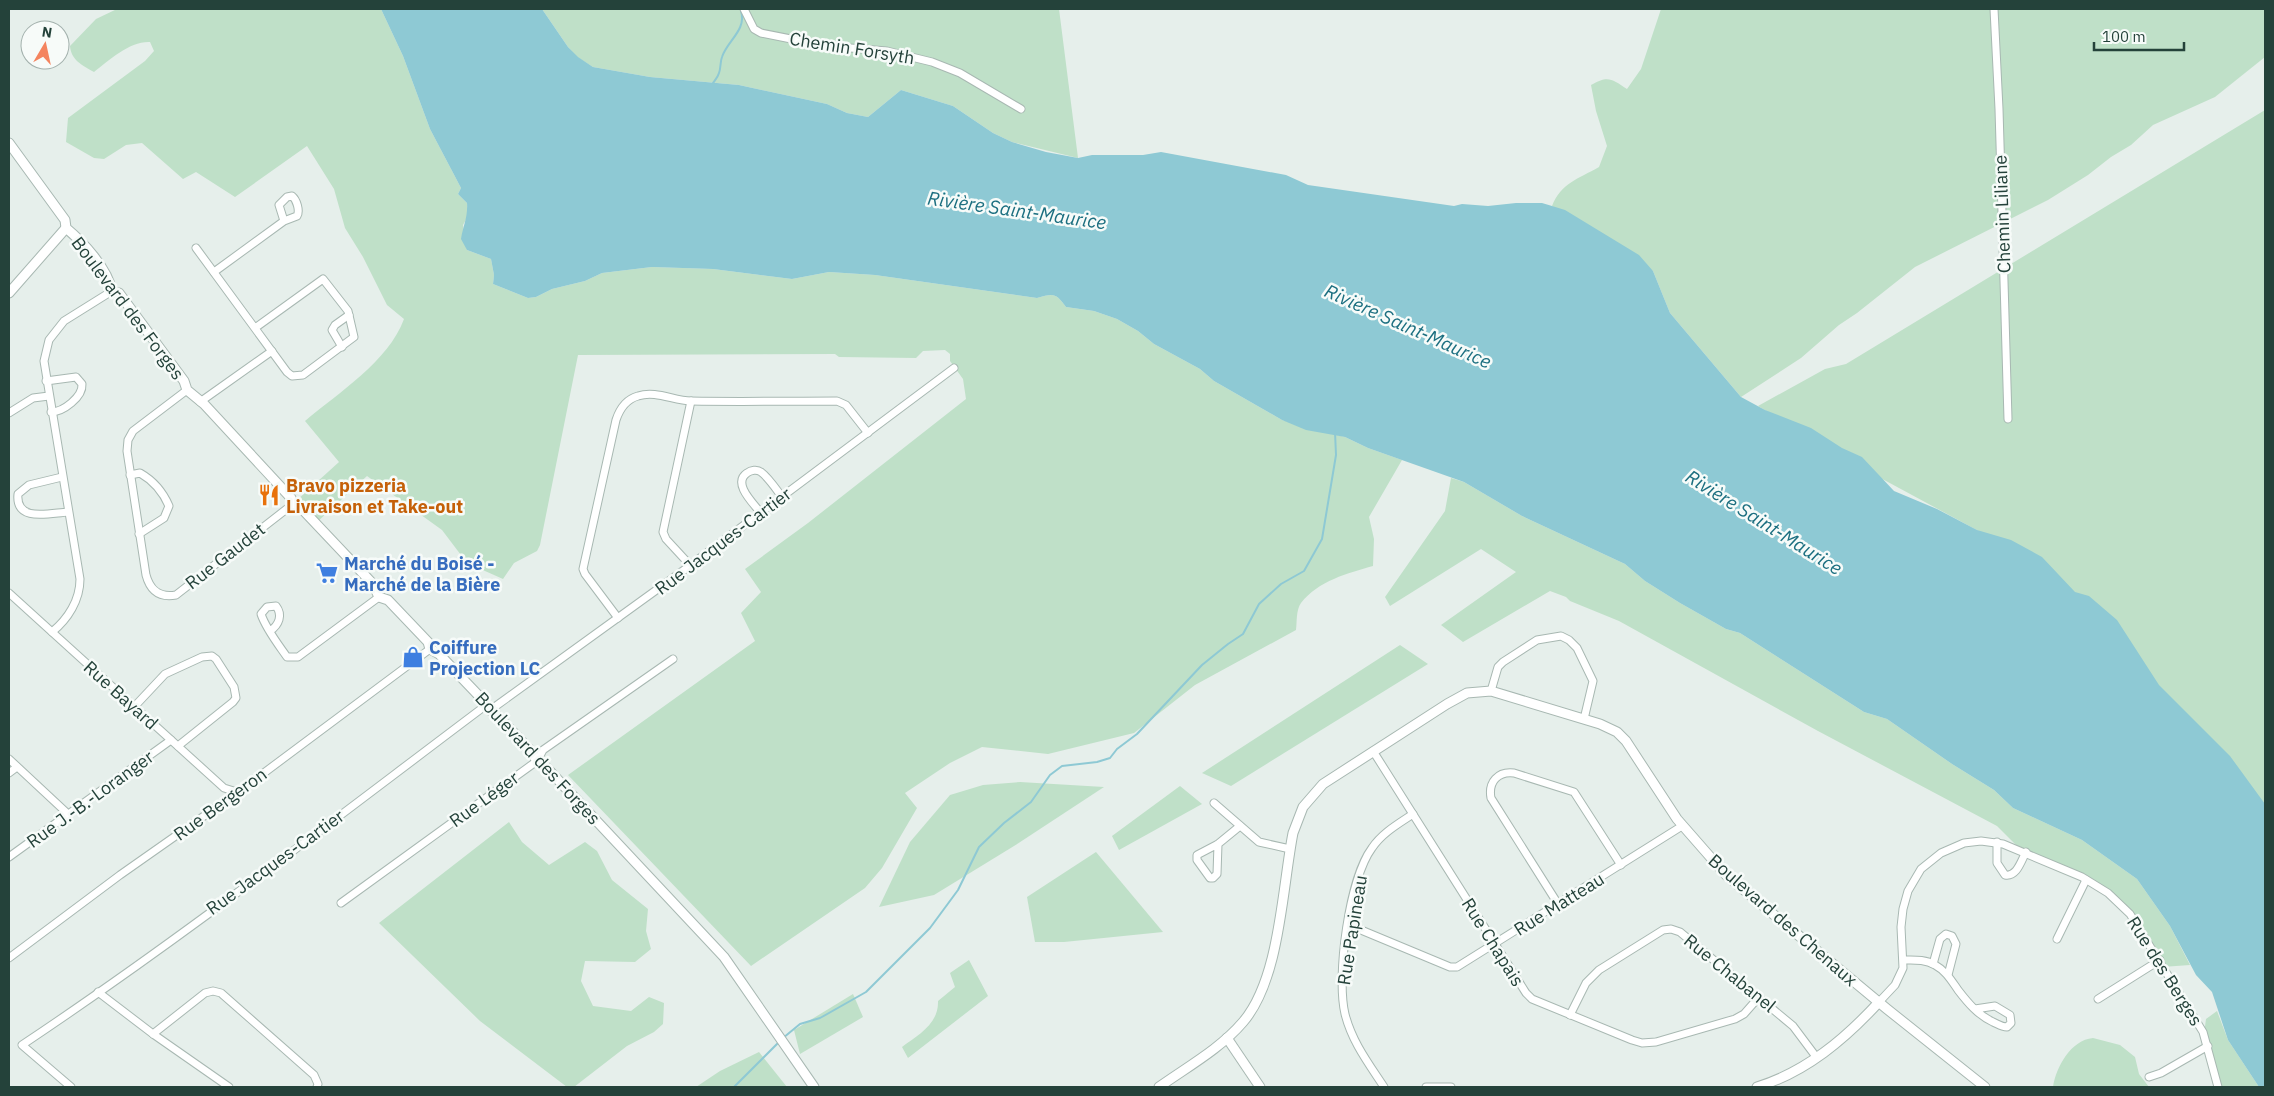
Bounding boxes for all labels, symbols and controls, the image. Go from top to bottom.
north arrow [20,20,70,70]
scale bar [2094,20,2184,52]
text: N [41,22,53,42]
street label: Chemin Forsyth [788,27,916,69]
text: 100 m [2102,27,2146,46]
street label: Chemin Liliane [1988,154,2016,274]
water label: Rivière Saint-Maurice [926,186,1108,234]
street label: Boulevard des Forges [67,232,189,384]
water label: Rivière Saint-Maurice [1321,278,1495,374]
water label: Rivière Saint-Maurice [1681,464,1847,580]
place label: Bravo pizzeria Livraison et Take-out [286,474,463,518]
restaurant icon: Bravo pizzeria Livraison et Take-out [256,482,282,508]
street label: Rue Jacques-Cartier [650,482,796,600]
street label: Rue Gaudet [181,518,269,594]
place label: Marché du Boisé - Marché de la Bière [344,552,500,596]
supermarket icon: Marché du Boisé - Marché de la Bière [314,560,340,586]
place label: Coiffure Projection LC [429,636,541,680]
shop icon: Coiffure Projection LC [400,644,426,670]
street label: Rue Bayard [79,656,163,734]
street label: Boulevard des Forges [470,687,606,829]
street label: Rue J.-B.-Loranger [22,745,158,853]
street label: Rue Bergeron [169,762,271,846]
street label: Rue Léger [445,766,524,832]
street label: Rue Jacques-Cartier [202,804,349,920]
street label: Boulevard des Chenaux [1704,849,1862,991]
street label: Rue Matteau [1510,867,1608,941]
street label: Rue Papineau [1332,873,1372,987]
street label: Rue Chapais [1457,893,1529,991]
street label: Rue des Berges [2122,912,2208,1030]
street label: Rue Chabanel [1679,929,1781,1017]

